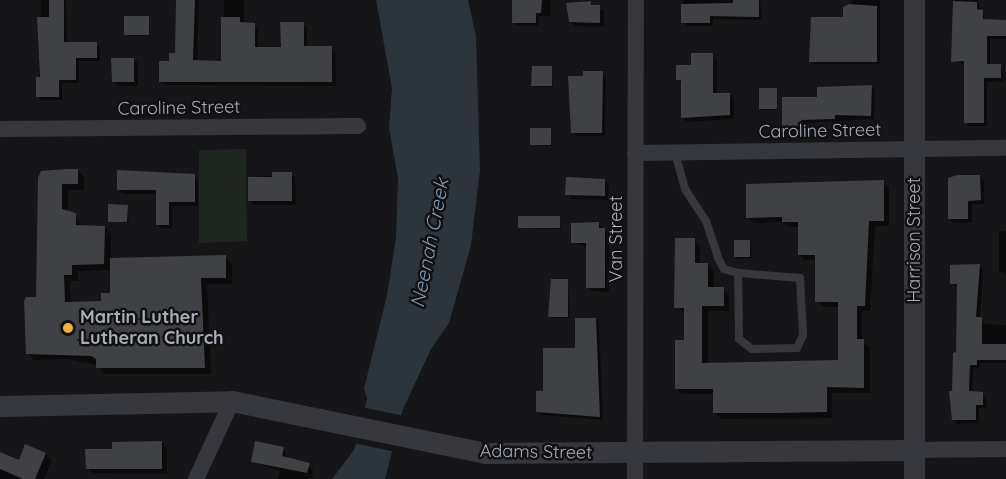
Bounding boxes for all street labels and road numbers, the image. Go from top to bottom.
street label: Caroline Street [117,96,241,120]
street label: Caroline Street [758,119,882,143]
street label: Harrison Street [903,177,925,303]
street label: Van Street [605,195,627,283]
street label: Adams Street [480,440,592,464]

